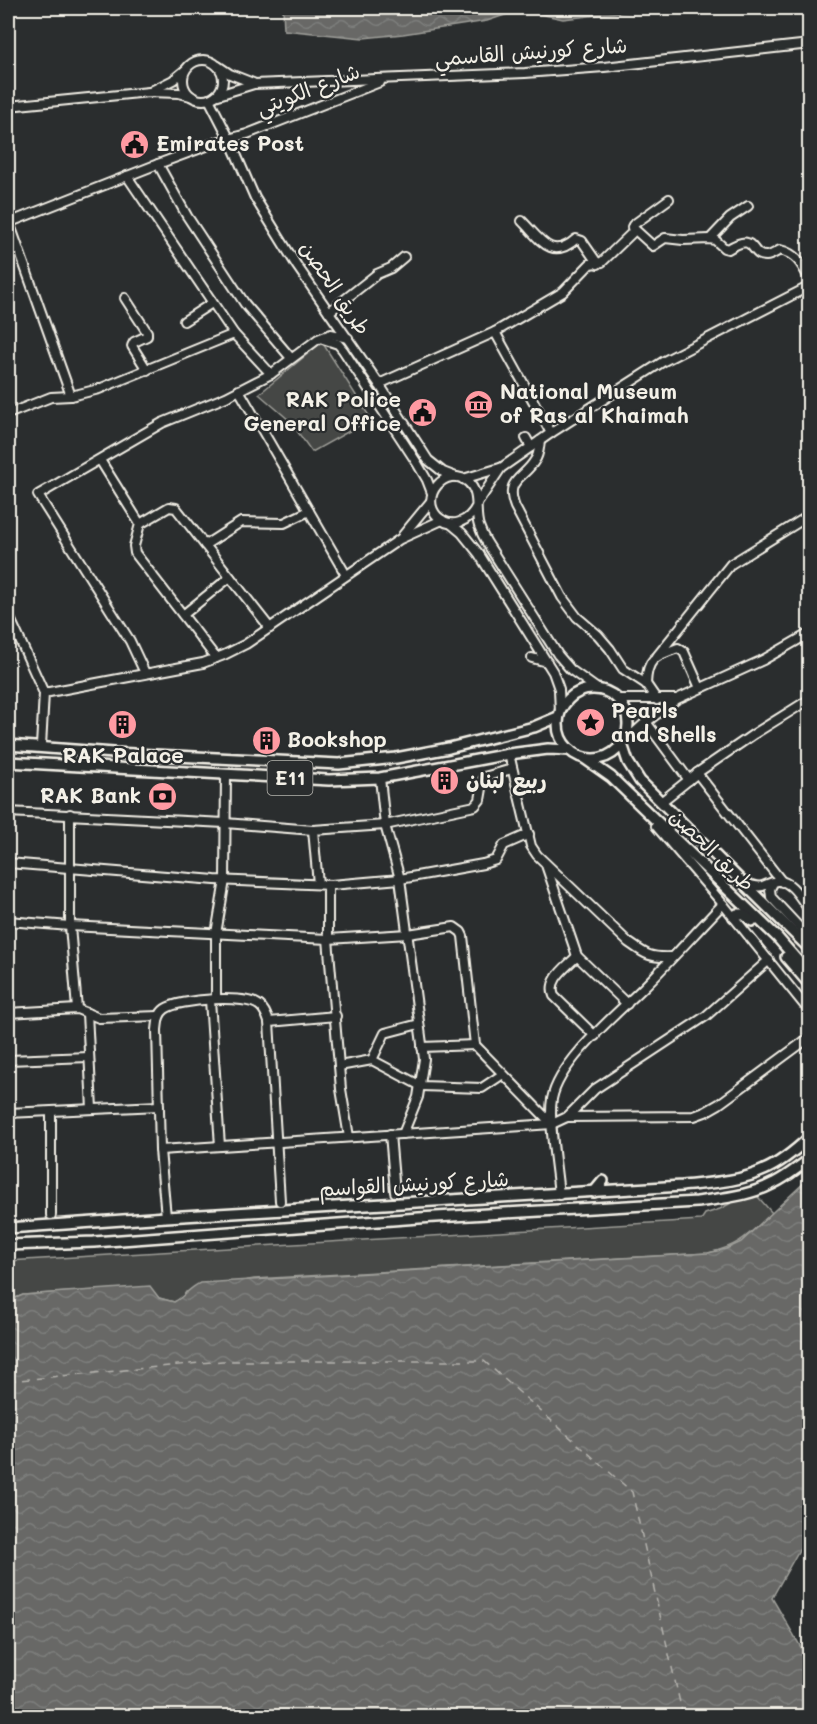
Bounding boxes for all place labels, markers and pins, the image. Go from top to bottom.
public building icon: Emirates Post [119,128,151,160]
place label: Emirates Post [156,129,304,156]
place label: National Museum of Ras al Khaimah [500,377,689,428]
place label: RAK Police General Office [243,385,401,436]
museum icon: National Museum of Ras al Khaimah [463,388,495,420]
public building icon: RAK Police General Office [406,396,438,428]
place label: Pearls and Shells [611,696,717,747]
place icon: Pearls and Shells [574,707,606,739]
building icon: RAK Palace [107,709,139,741]
building icon: Bookshop [250,724,282,756]
place label: Bookshop [287,725,387,752]
place label: RAK Palace [62,741,184,768]
building icon: ربيع لبنان [429,765,461,797]
place label: ربيع لبنان [466,766,547,796]
bank icon: RAK Bank [146,780,178,812]
place label: RAK Bank [40,781,141,808]

